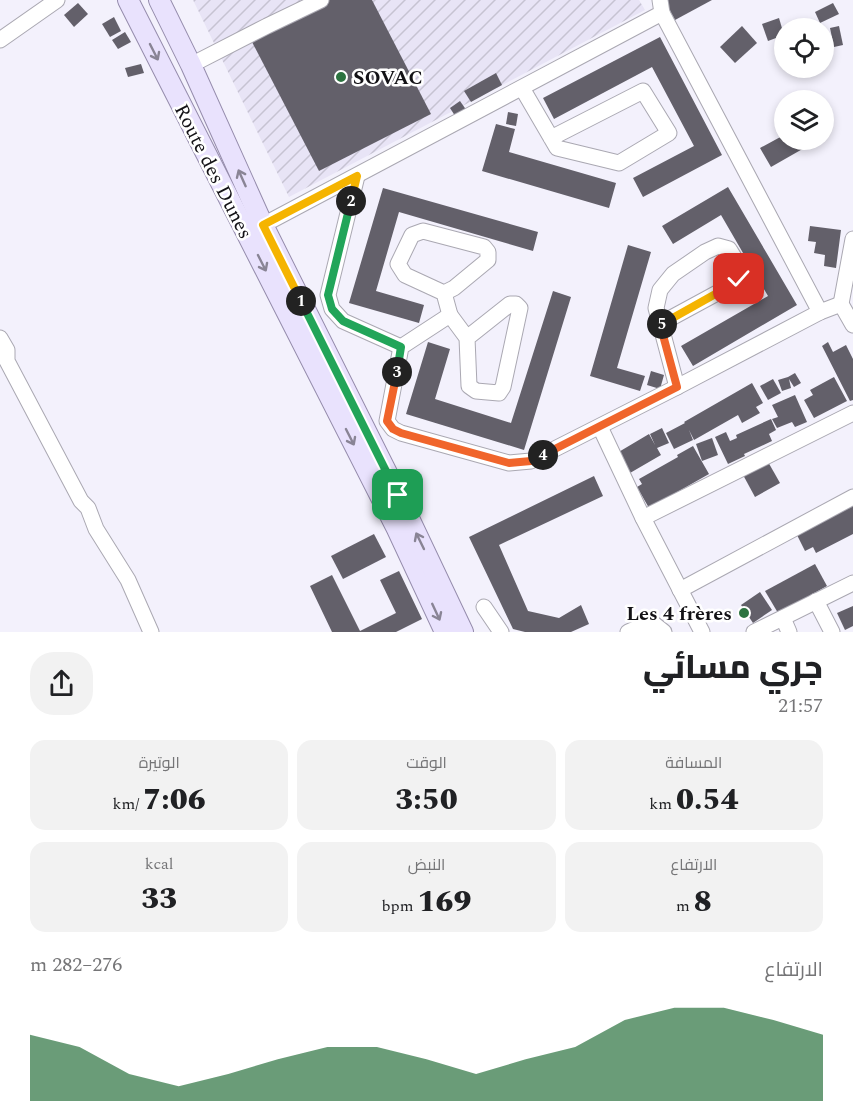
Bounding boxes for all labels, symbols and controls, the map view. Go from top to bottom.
map controls [774,18,834,150]
button: locate [774,18,834,78]
one-way arrow [149,43,160,61]
place label: SOVAC [353,63,423,93]
marker: SOVAC [334,70,348,84]
button: layers [774,90,834,150]
street label: Route des Dunes [166,99,260,244]
one-way arrow [235,169,247,187]
pin: 2 [336,186,366,216]
text: 2 [347,189,355,213]
pin [713,253,764,304]
one-way arrow [256,254,268,272]
icon: check [722,262,755,295]
pin: 1 [286,286,316,316]
text: 1 [297,289,305,313]
pin: 5 [647,309,677,339]
text: 5 [658,312,666,336]
pin: 3 [382,357,412,387]
text: 3 [393,360,401,384]
one-way arrow [345,428,356,446]
pin: 4 [528,440,558,470]
text: 4 [539,443,547,467]
pin [372,469,423,520]
icon: arrive [381,478,414,511]
one-way arrow [413,533,425,551]
place label: Les 4 frères [626,599,732,629]
one-way arrow [430,603,442,621]
marker: Les 4 frères [737,606,751,620]
text: جري مسائي [643,643,823,693]
button: share [30,652,93,715]
text: 21:57 [778,691,823,721]
text: الوتيرة [139,751,180,775]
text: الوقت [406,751,447,775]
text: المسافة [665,751,722,775]
text: 7:06 [143,777,206,823]
text: 3:50 [395,777,458,823]
text: 0.54 [676,777,738,823]
text: /km [113,792,143,816]
text: km [649,792,676,816]
text: kcal [145,852,174,876]
text: النبض [408,853,445,877]
text: الارتفاع [670,853,717,877]
text: 33 [141,876,177,922]
text: 169 [417,879,471,925]
text: 8 [694,879,712,925]
text: bpm [382,894,417,918]
text: m [676,894,694,918]
text: 276–282 m [30,950,122,980]
text: الارتفاع [764,955,823,985]

